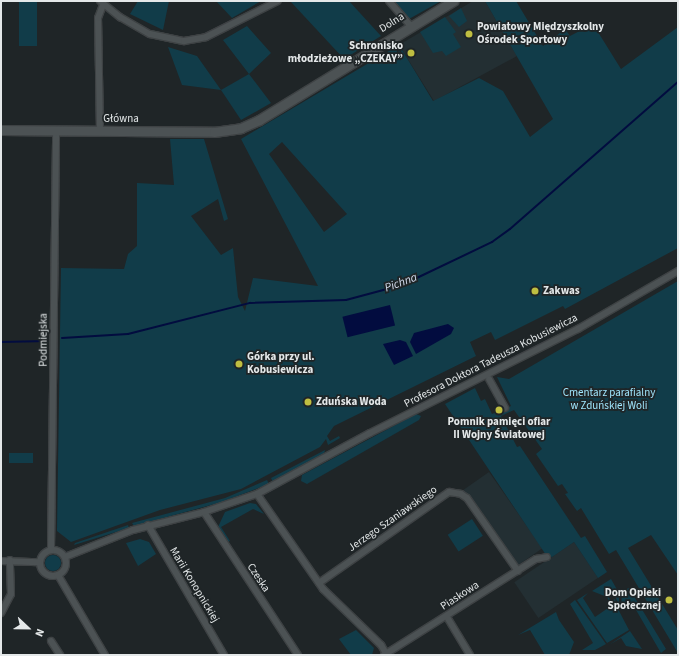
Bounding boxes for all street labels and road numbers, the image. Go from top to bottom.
street label: Dolna [377,10,407,36]
street label: Główna [103,112,139,126]
street label: Profesora Doktora Tadeusza Kobusiewicza [402,311,580,411]
street label: Podmiejska [37,313,51,367]
street label: Jerzego Szaniawskiego [346,483,440,555]
street label: Marii Konopnickiej [166,545,222,625]
street label: Czeska [244,561,272,595]
street label: Piaskowa [438,579,482,613]

